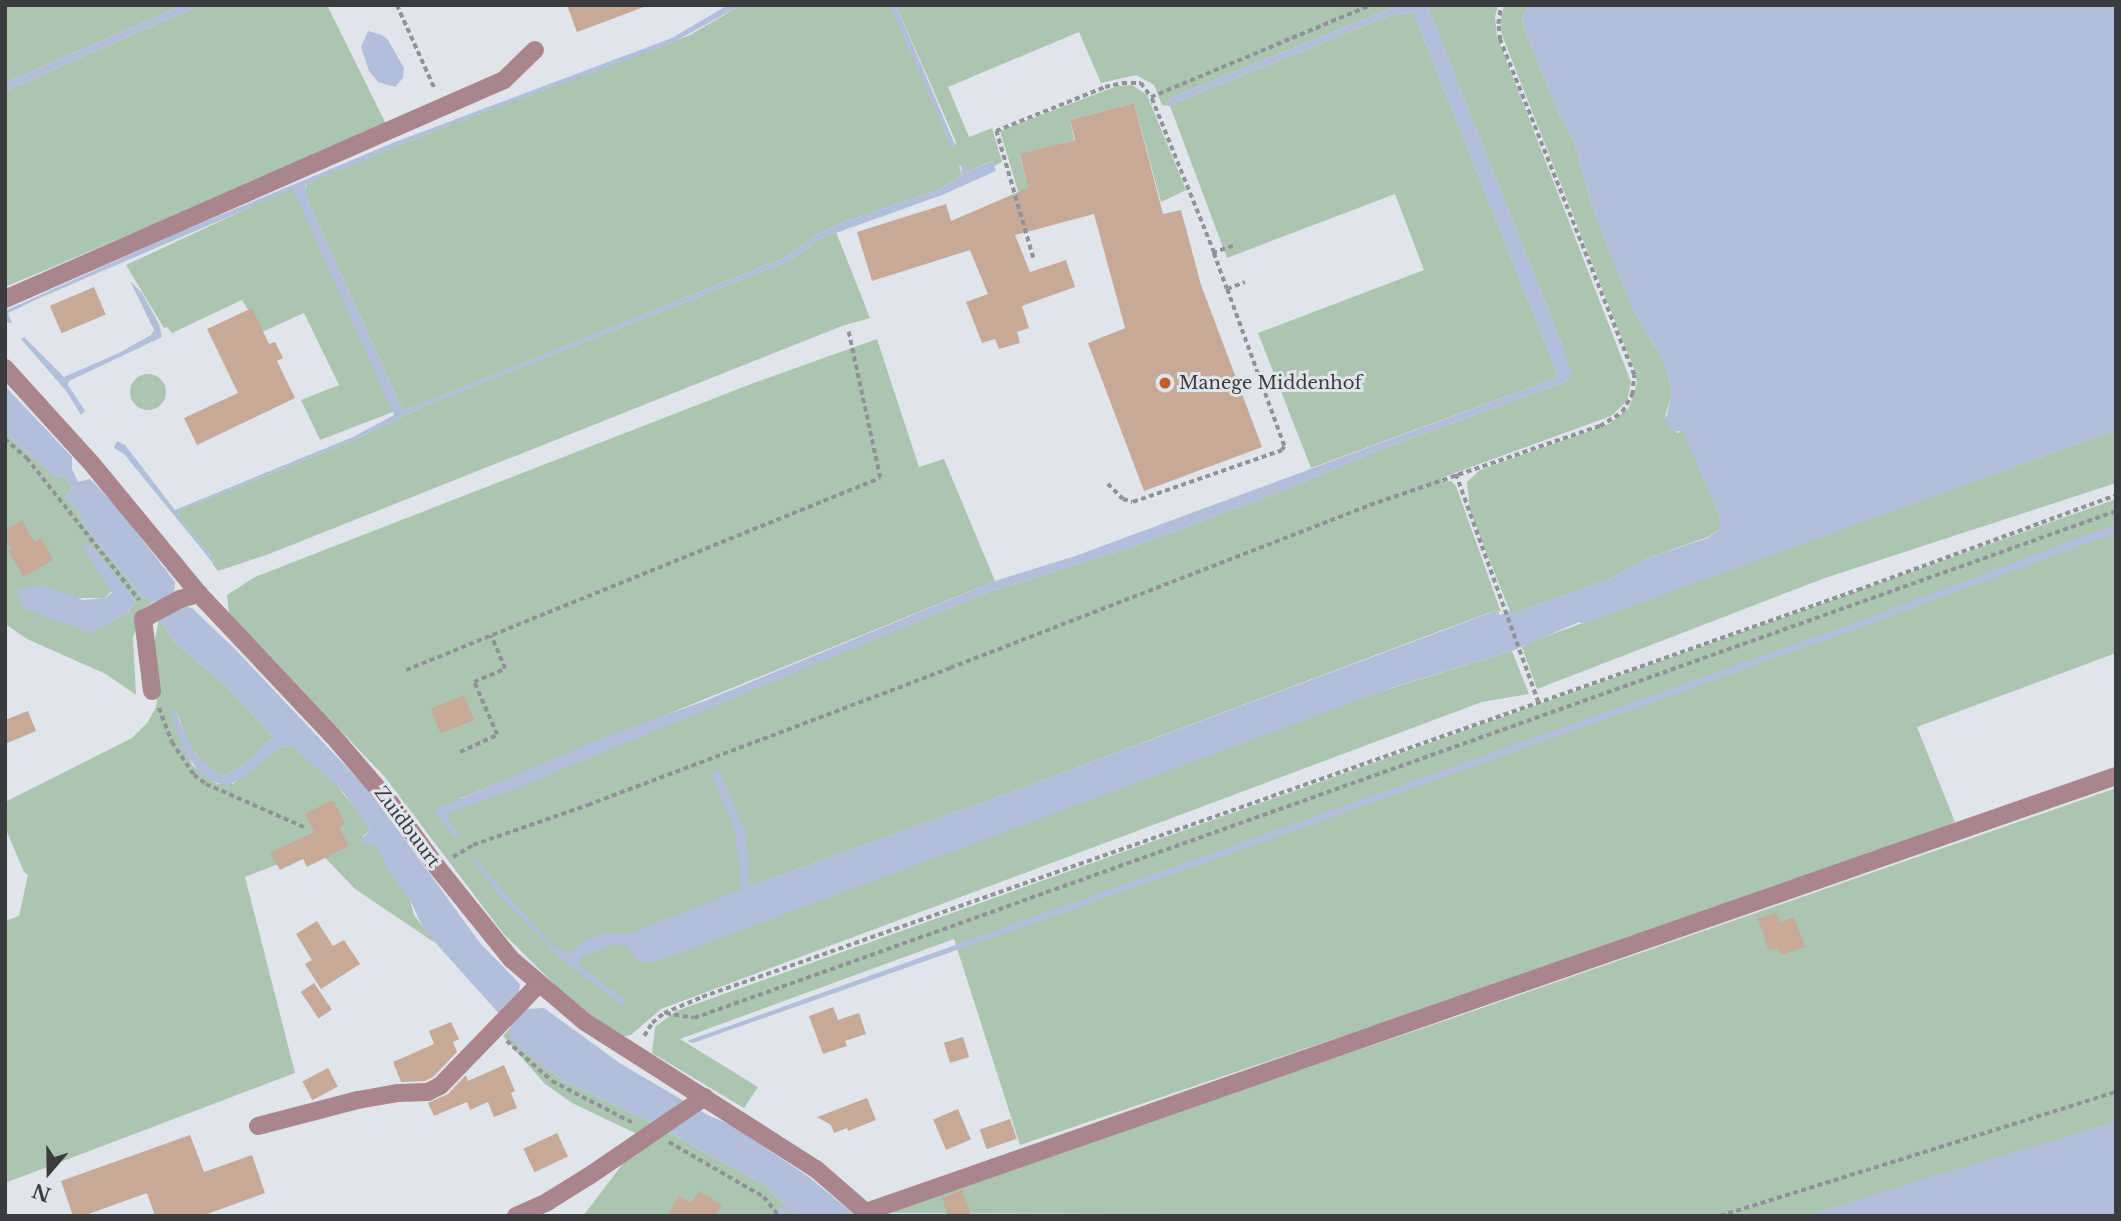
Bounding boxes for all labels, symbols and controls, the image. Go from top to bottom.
place label: Manege Middenhof [1179,372,1362,394]
marker: Manege Middenhof [1157,375,1173,391]
street label: Zuidbuurt [370,782,444,872]
north arrow [14,1137,84,1207]
text: N [29,1178,54,1206]

